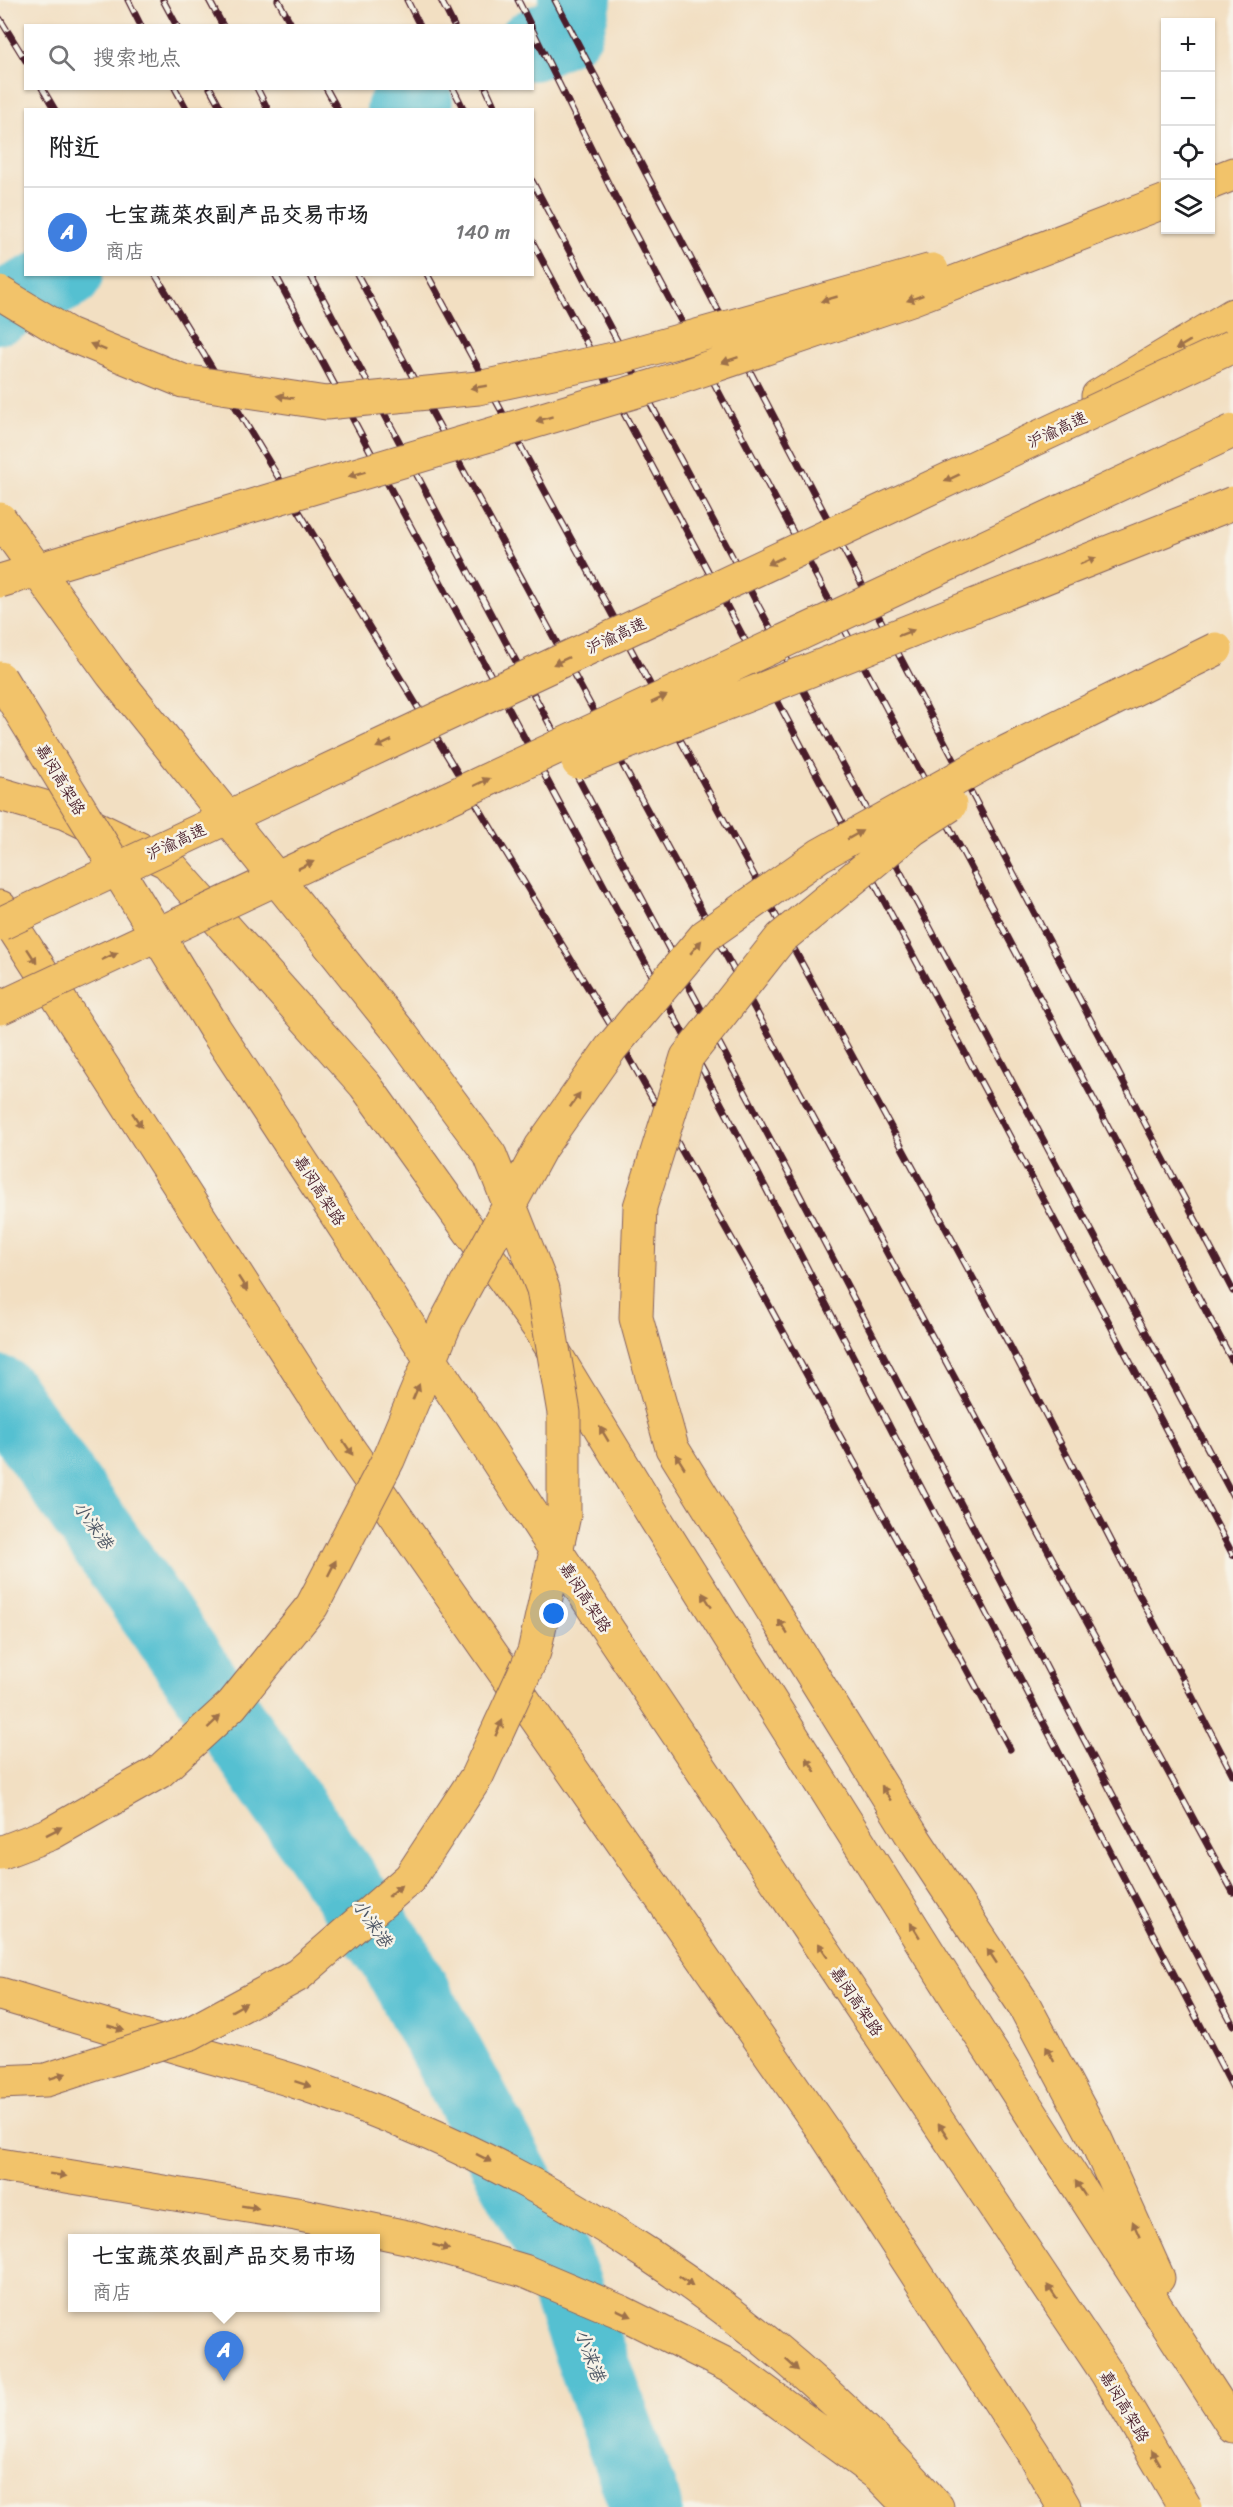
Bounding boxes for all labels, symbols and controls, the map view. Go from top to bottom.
map controls [1161,18,1215,234]
button: + [1161,18,1215,72]
search box [24,24,534,90]
text: 搜索地点 [93,38,181,77]
icon: search [45,41,78,74]
button: − [1161,72,1215,126]
text: 附近 [48,124,100,170]
button: locate [1161,126,1215,180]
button: layers [1161,180,1215,234]
text: 七宝蔬菜农副产品交易市场 [105,195,369,234]
text: A [61,215,74,250]
text: 140 m [456,215,510,250]
text: 商店 [105,234,145,269]
one-way arrow [906,293,924,303]
one-way arrow [820,295,838,305]
one-way arrow [1175,340,1191,351]
one-way arrow [89,342,107,351]
one-way arrow [721,356,739,366]
one-way arrow [469,383,488,392]
one-way arrow [275,392,294,401]
street label: 沪渝高速 [1022,403,1092,456]
one-way arrow [535,415,553,424]
one-way arrow [348,470,366,479]
one-way arrow [943,473,960,482]
one-way arrow [767,556,784,565]
one-way arrow [1079,556,1097,566]
street label: 沪渝高速 [581,609,651,662]
one-way arrow [898,628,916,638]
one-way arrow [552,657,569,666]
one-way arrow [650,695,667,704]
street label: 嘉闵高架路 [28,737,94,821]
one-way arrow [375,739,392,748]
one-way arrow [474,777,492,787]
street label: 沪渝高速 [141,815,211,868]
one-way arrow [847,830,864,840]
one-way arrow [297,860,314,869]
one-way arrow [689,940,702,955]
one-way arrow [26,948,37,964]
one-way arrow [102,952,119,961]
one-way arrow [569,1092,581,1108]
one-way arrow [131,1112,142,1128]
street label: 嘉闵高架路 [286,1149,354,1232]
one-way arrow [237,1276,248,1292]
one-way arrow [412,1384,421,1401]
one-way arrow [599,1426,610,1442]
one-way arrow [342,1439,354,1455]
one-way arrow [675,1453,686,1469]
water label: 小涞港 [64,1494,123,1558]
street label: 嘉闵高架路 [552,1556,620,1639]
one-way arrow [327,1559,337,1576]
one-way arrow [701,1592,712,1608]
your location [539,1599,568,1628]
one-way arrow [777,1619,788,1635]
one-way arrow [206,1716,221,1729]
one-way arrow [495,1719,504,1736]
one-way arrow [806,1757,817,1773]
one-way arrow [880,1785,891,1801]
one-way arrow [46,1826,63,1836]
one-way arrow [387,1885,402,1898]
water label: 小涞港 [343,1892,402,1956]
one-way arrow [909,1922,920,1938]
one-way arrow [817,1943,829,1959]
one-way arrow [987,1948,998,1964]
street label: 嘉闵高架路 [822,1960,891,2043]
one-way arrow [231,2002,248,2012]
one-way arrow [107,2024,125,2033]
one-way arrow [1045,2045,1055,2062]
one-way arrow [49,2071,67,2080]
one-way arrow [294,2080,312,2089]
one-way arrow [937,2122,949,2138]
one-way arrow [475,2153,492,2163]
one-way arrow [48,2170,67,2179]
one-way arrow [1075,2180,1086,2196]
one-way arrow [241,2202,260,2211]
one-way arrow [1131,2220,1140,2238]
popup [68,2234,380,2312]
text: 七宝蔬菜农副产品交易市场 [92,2236,356,2275]
one-way arrow [432,2243,450,2252]
text: 商店 [92,2275,132,2310]
one-way arrow [677,2275,693,2287]
one-way arrow [1046,2284,1058,2300]
one-way arrow [615,2309,632,2318]
water label: 小涞港 [566,2324,615,2388]
pin: A [204,2332,244,2381]
one-way arrow [784,2358,799,2372]
street label: 嘉闵高架路 [1092,2364,1158,2448]
one-way arrow [1150,2449,1161,2465]

